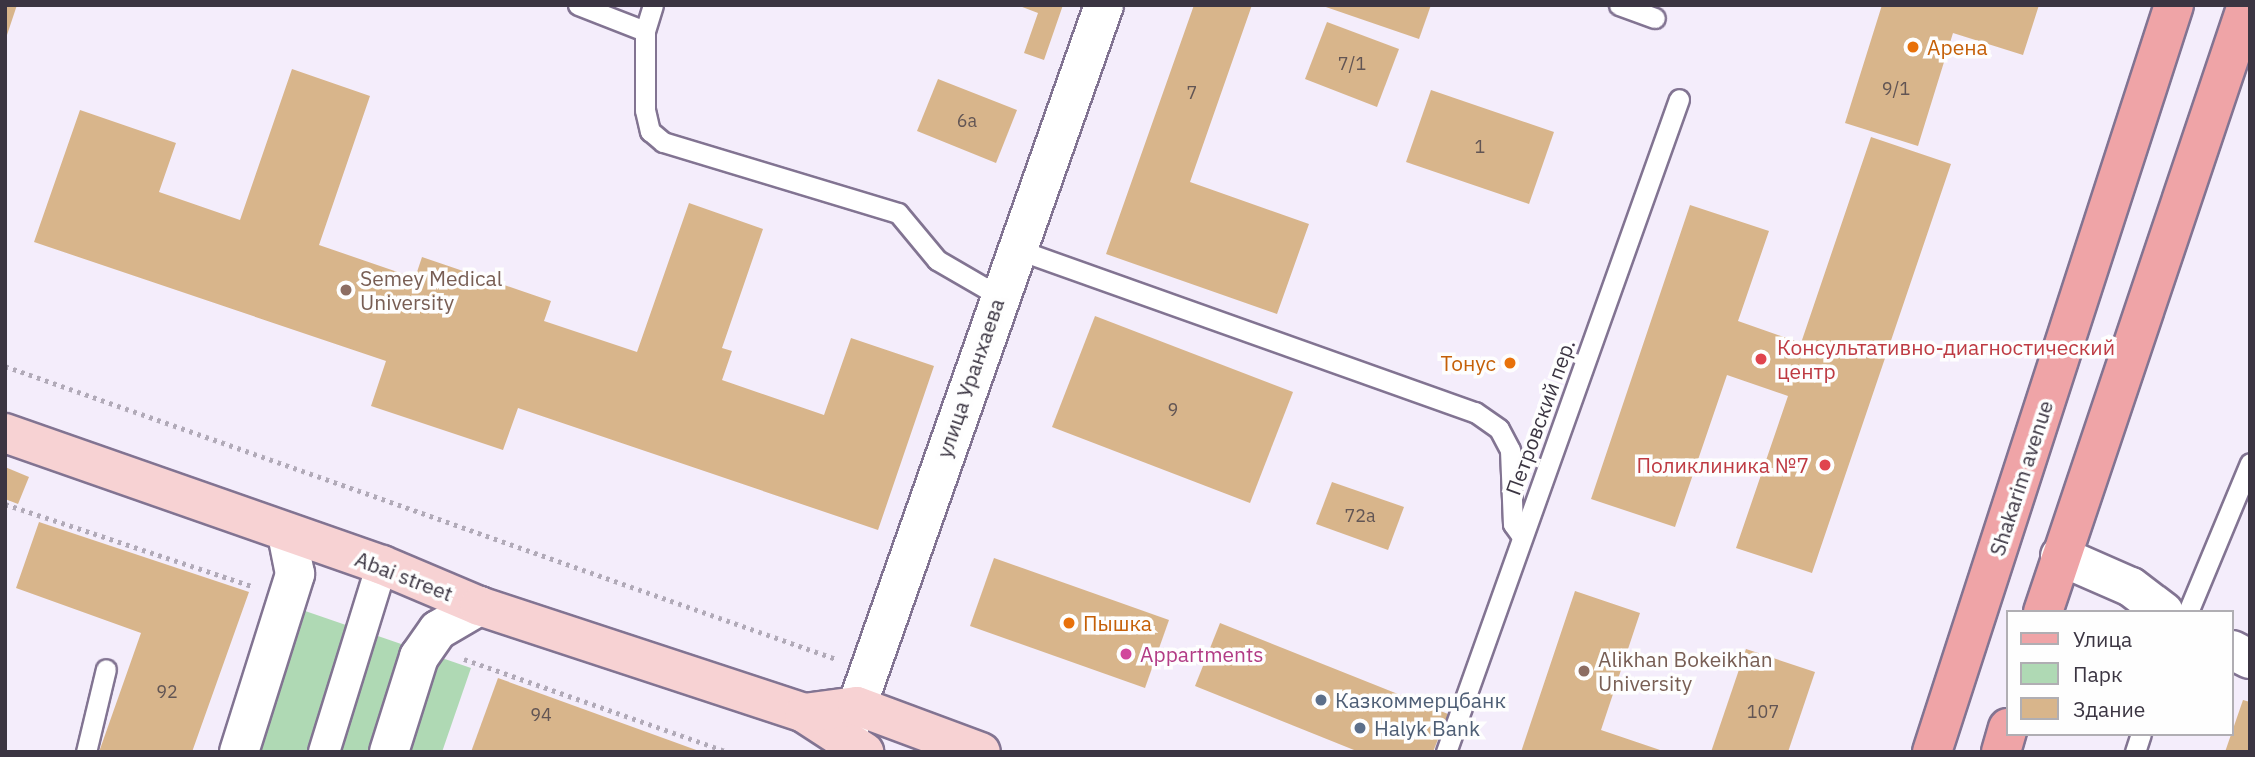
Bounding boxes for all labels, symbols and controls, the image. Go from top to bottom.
place label: Арена [1927,34,1988,60]
marker: Арена [1905,39,1921,55]
house number: 7/1 [1338,53,1366,75]
house number: 9/1 [1882,78,1910,100]
house number: 7 [1187,82,1197,104]
house number: 6а [957,110,977,132]
house number: 1 [1475,136,1485,158]
place label: Semey Medical University [360,265,502,315]
marker: Semey Medical University [338,282,354,298]
street label: улица Уранхаева [931,295,1009,461]
place label: Консультативно-диагностический центр [1777,334,2115,384]
street label: Петровский пер. [1500,336,1580,498]
marker: Консультативно-диагностический центр [1751,349,1771,369]
place label: Тонус [1441,350,1496,376]
marker: Тонус [1502,355,1518,371]
street label: Shakarim avenue [1984,397,2058,559]
house number: 9 [1168,399,1178,421]
place label: Поликлиника №7 [1636,452,1809,478]
marker: Поликлиника №7 [1815,455,1835,475]
house number: 72а [1344,505,1376,527]
street label: Abai street [352,546,456,606]
place label: Пышка [1083,610,1152,636]
legend [2007,610,2234,736]
marker: Пышка [1061,615,1077,631]
text: Улица [2073,625,2132,653]
place label: Appartments [1140,641,1264,667]
marker: Appartments [1118,646,1134,662]
place label: Alikhan Bokeikhan University [1598,646,1773,696]
text: Парк [2073,660,2123,688]
marker: Alikhan Bokeikhan University [1576,663,1592,679]
house number: 92 [156,681,178,703]
place label: Казкоммерцбанк [1335,687,1506,713]
marker: Казкоммерцбанк [1313,692,1329,708]
text: Здание [2073,695,2145,723]
house number: 107 [1747,701,1779,723]
house number: 94 [530,704,552,726]
place label: Halyk Bank [1374,715,1480,741]
marker: Halyk Bank [1352,720,1368,736]

